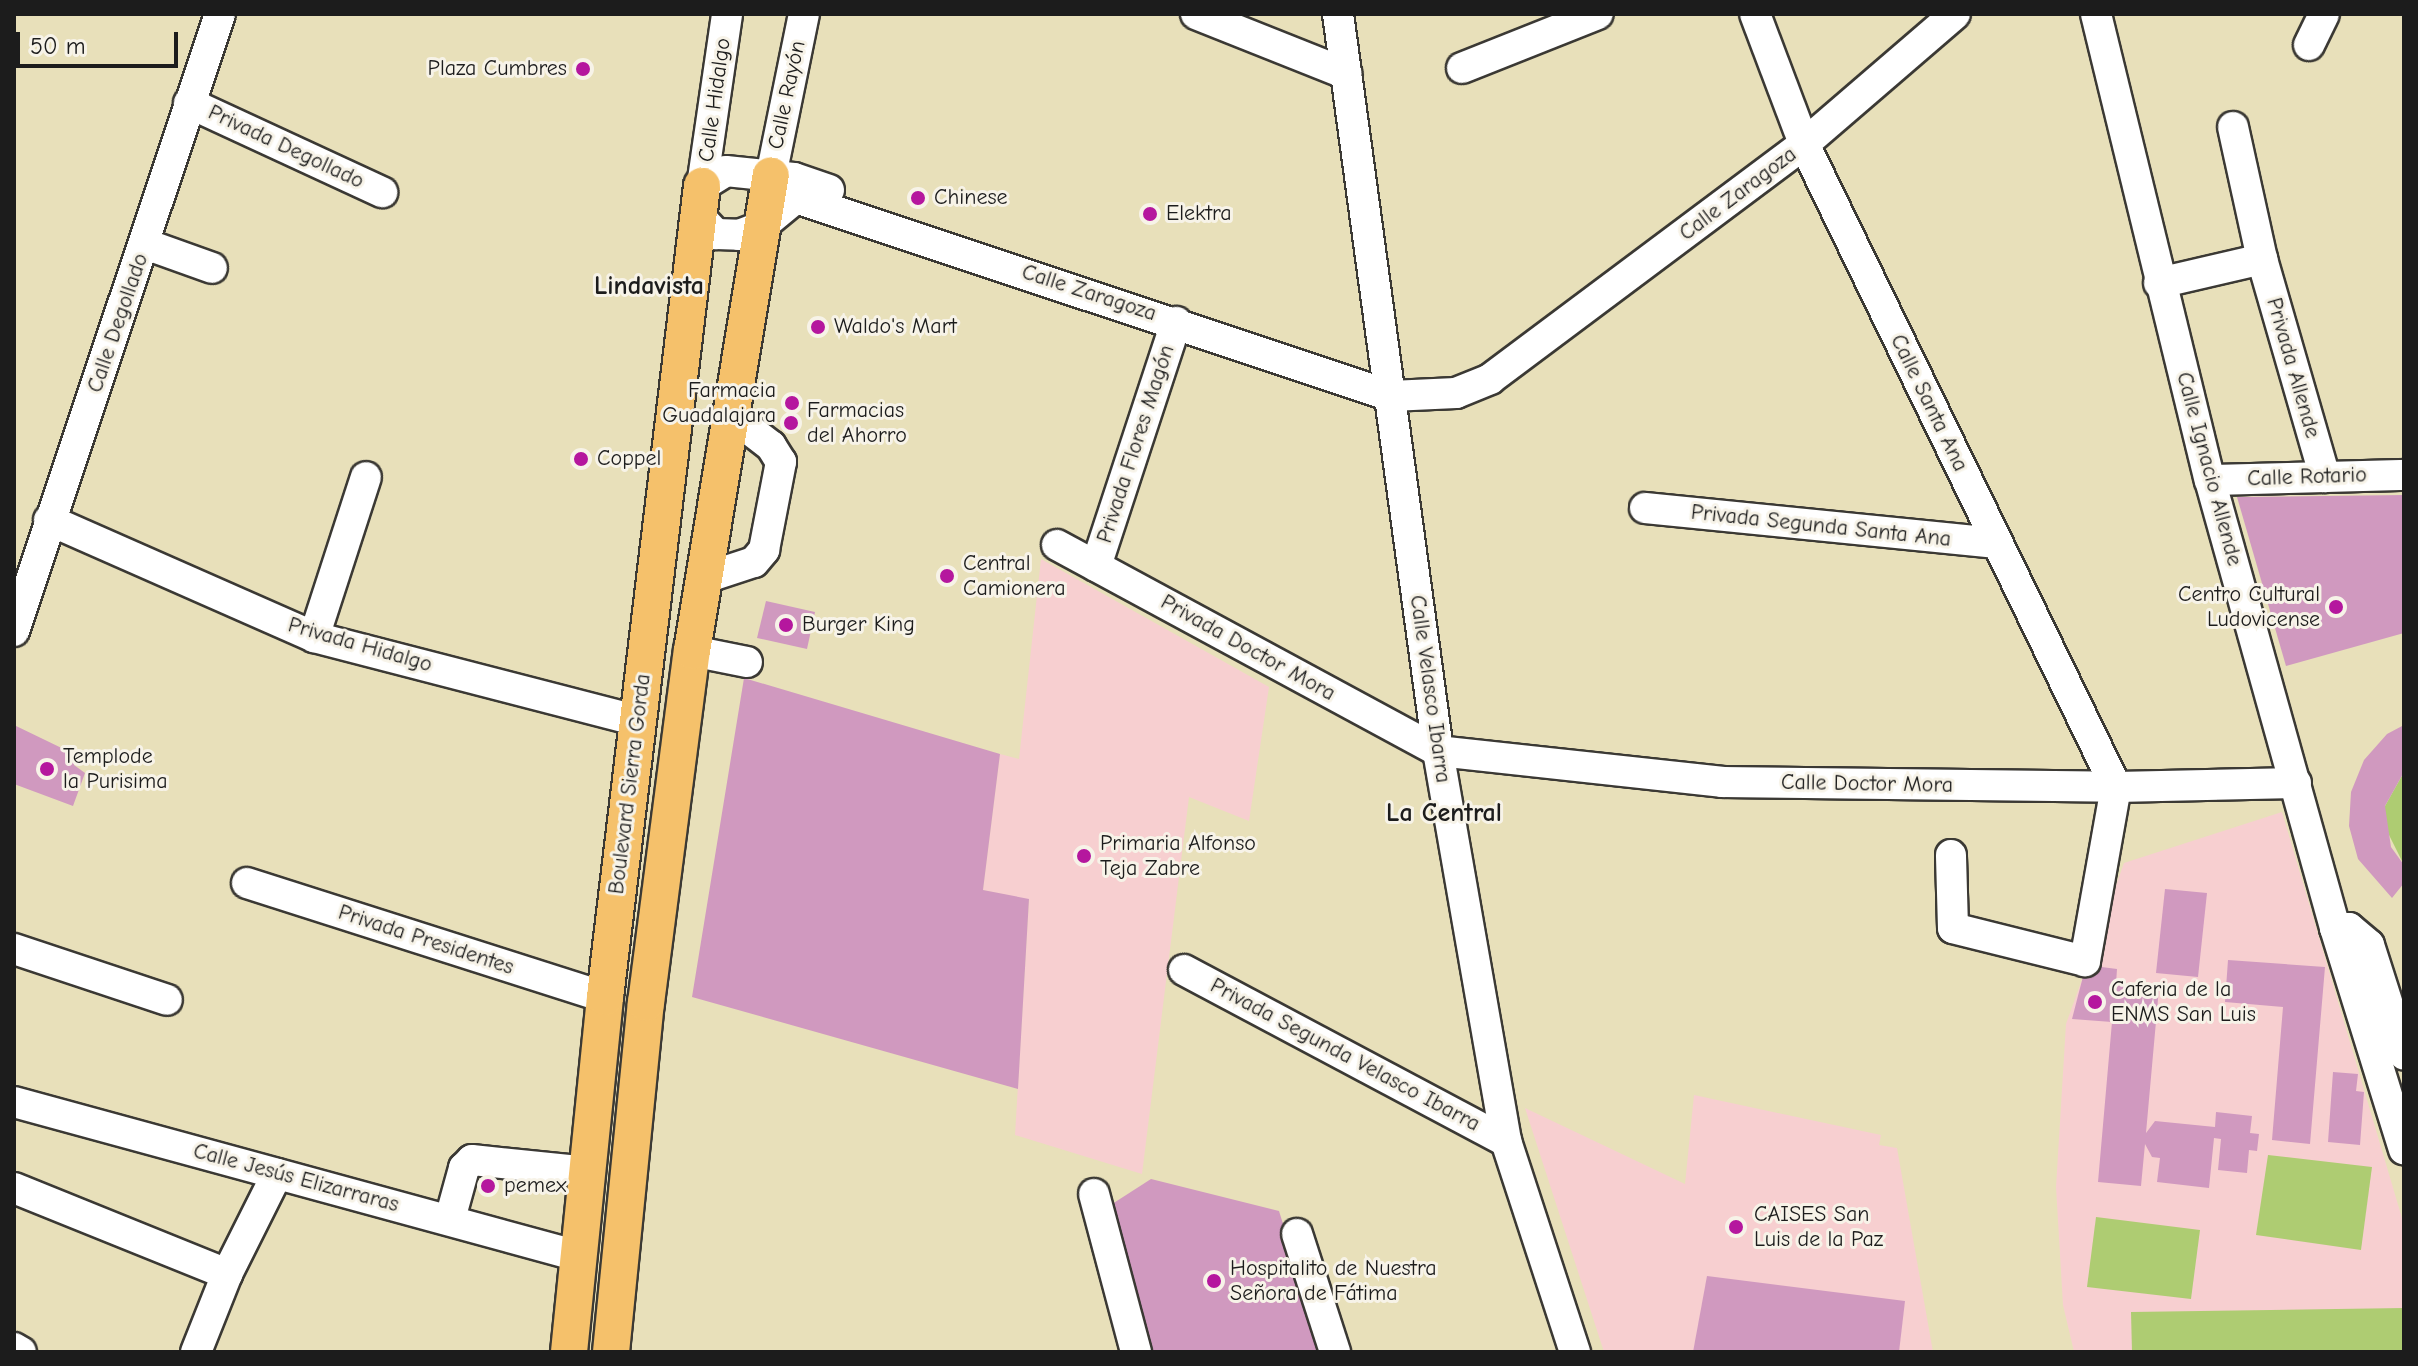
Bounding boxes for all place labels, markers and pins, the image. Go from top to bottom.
place label: Plaza Cumbres [428,56,567,82]
marker: Plaza Cumbres [574,60,592,78]
place label: Chinese [934,185,1008,211]
marker: Chinese [909,189,927,207]
place label: Elektra [1166,201,1232,227]
marker: Elektra [1141,205,1159,223]
place label: Waldo's Mart [834,314,957,340]
marker: Waldo's Mart [809,318,827,336]
place label: Farmacia Guadalajara [662,377,776,428]
marker: Farmacia Guadalajara [783,394,801,412]
place label: Farmacias del Ahorro [807,397,907,448]
marker: Farmacias del Ahorro [782,414,800,432]
place label: Coppel [597,446,661,472]
marker: Coppel [572,450,590,468]
place label: Central Camionera [963,550,1066,602]
marker: Central Camionera [938,567,956,585]
place label: Centro Cultural Ludovicense [2178,581,2320,632]
marker: Centro Cultural Ludovicense [2327,598,2345,616]
place label: Burger King [802,612,915,638]
marker: Burger King [777,616,795,634]
place label: Templode la Purisima [63,743,167,794]
marker: Templode la Purisima [38,760,56,778]
place label: Primaria Alfonso Teja Zabre [1100,830,1256,882]
marker: Primaria Alfonso Teja Zabre [1075,847,1093,865]
place label: Caferia de la ENMS San Luis [2111,976,2256,1028]
marker: Caferia de la ENMS San Luis [2086,993,2104,1011]
place label: pemex [504,1173,566,1199]
marker: pemex [479,1177,497,1195]
place label: CAISES San Luis de la Paz [1754,1201,1883,1252]
marker: CAISES San Luis de la Paz [1725,1216,1747,1238]
place label: Hospitalito de Nuestra Señora de Fátima [1230,1255,1437,1306]
marker: Hospitalito de Nuestra Señora de Fátima [1205,1272,1223,1290]

